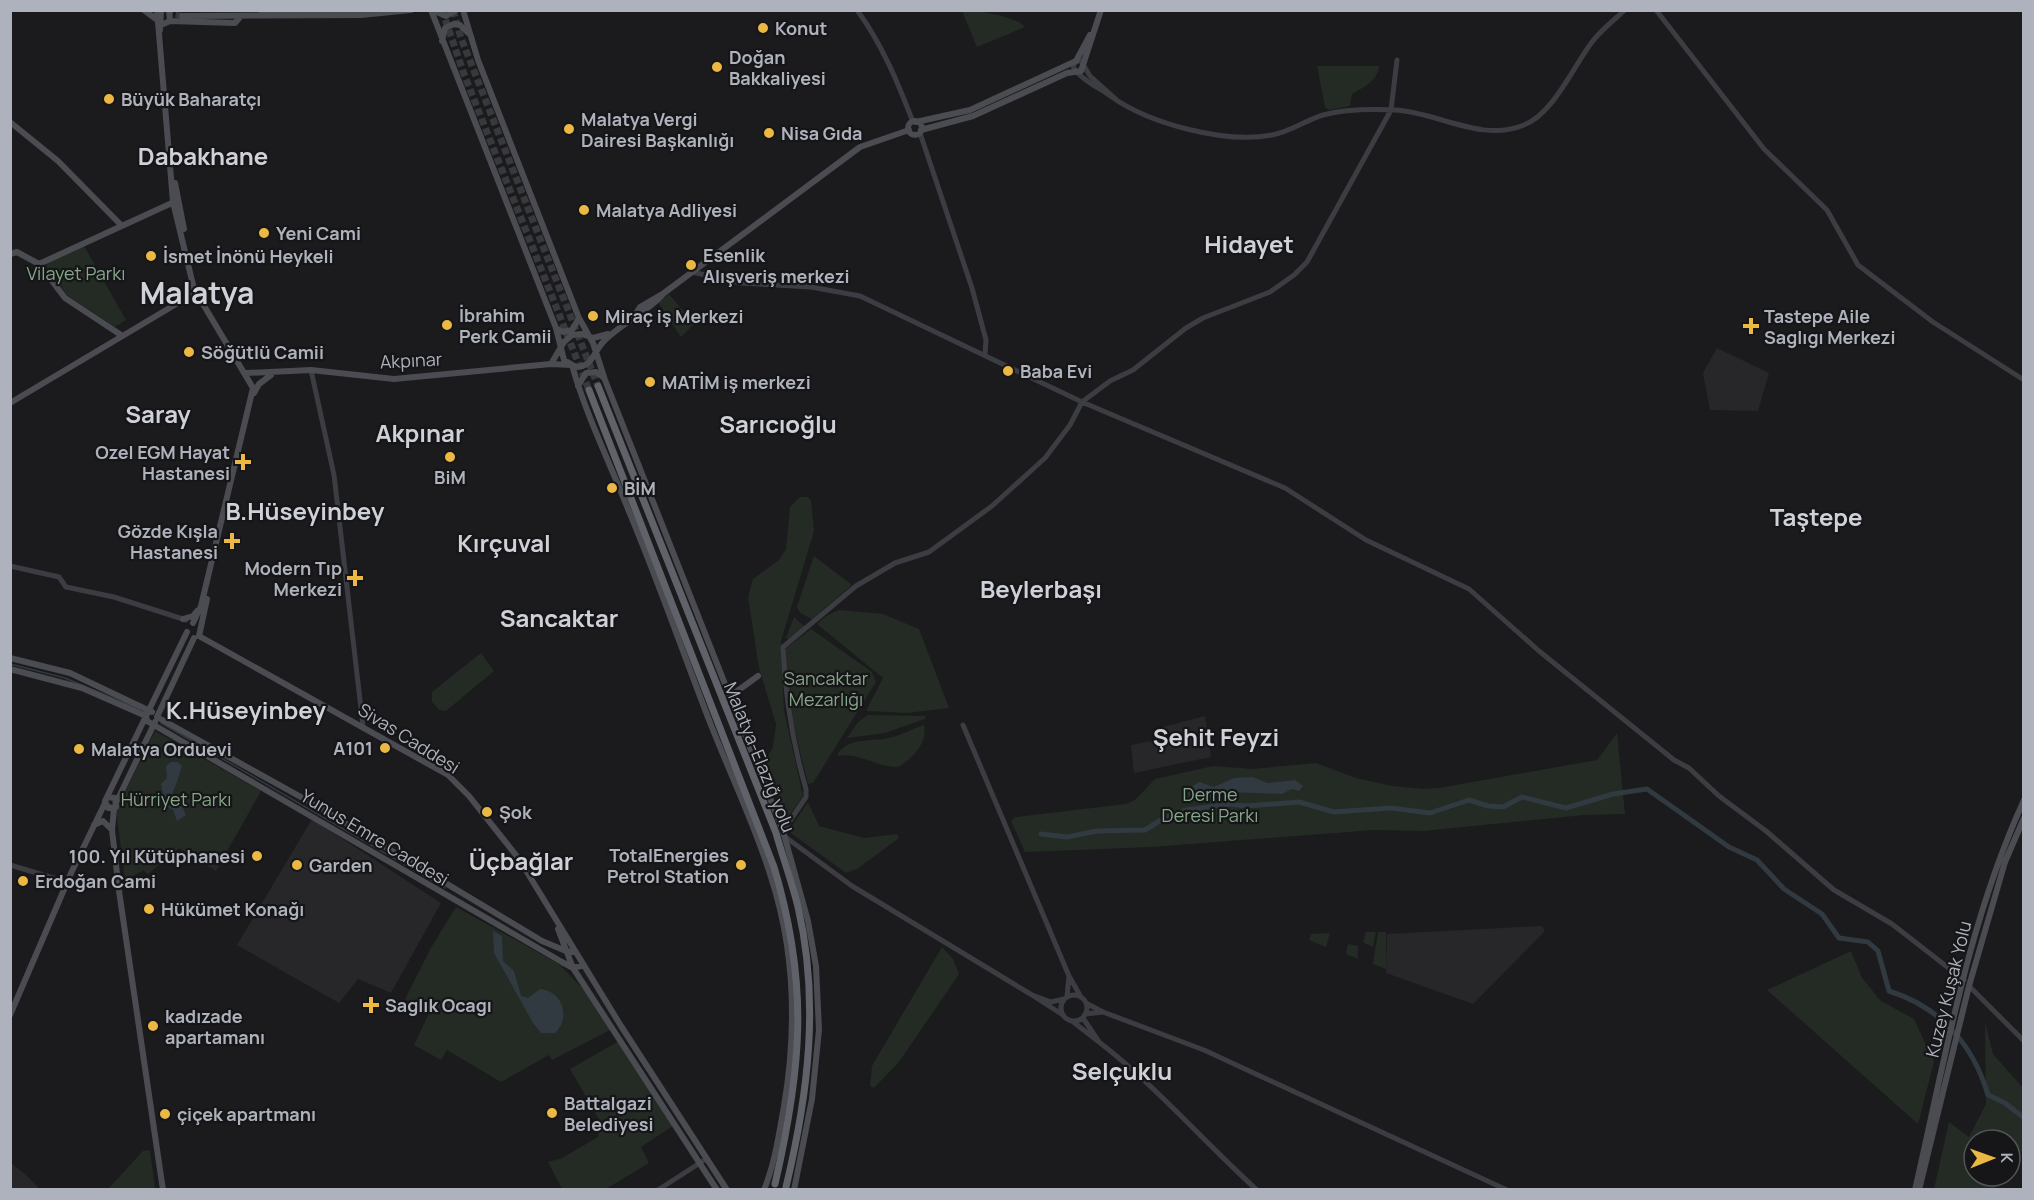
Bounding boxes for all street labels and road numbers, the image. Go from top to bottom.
street label: Akpınar [379,346,443,374]
street label: Malatya-Elazığ yolu [719,678,801,836]
street label: Sivas Caddesi [354,697,464,779]
street label: Yunus Emre Caddesi [296,783,454,891]
street label: Kuzey Kuşak Yolu [1919,918,1977,1060]

